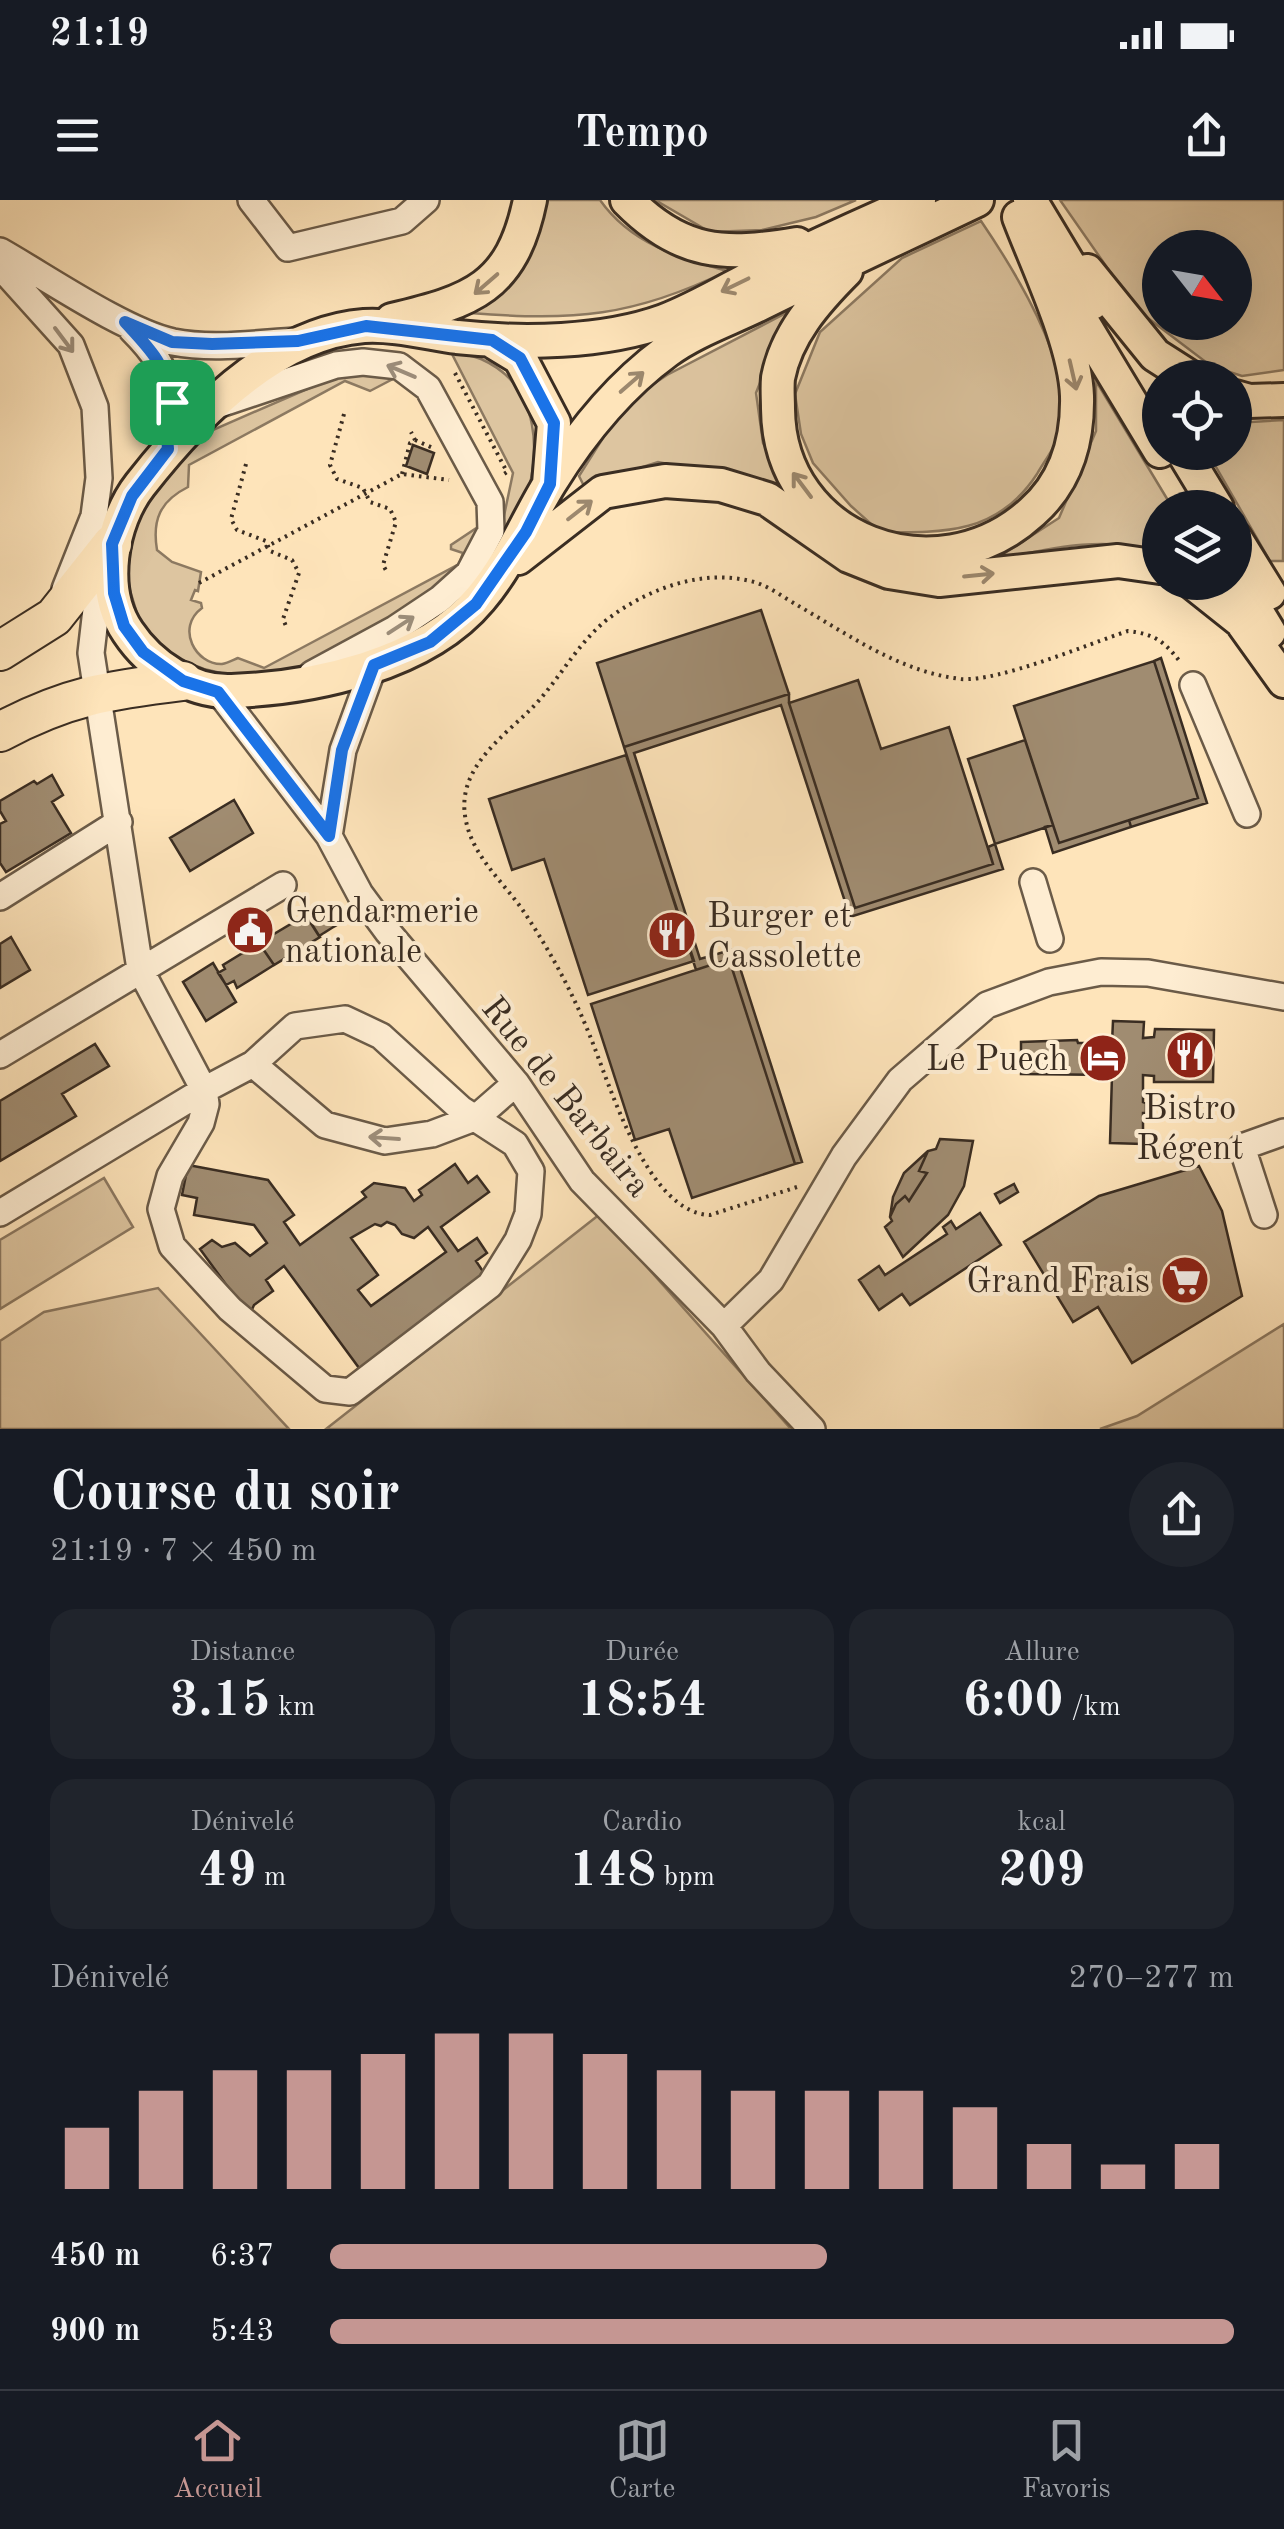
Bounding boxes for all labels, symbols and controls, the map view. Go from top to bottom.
text: 21:19 [50,16,149,54]
icon: menu [50,108,105,163]
icon: share [1179,108,1234,163]
text: Tempo [575,112,709,157]
north arrow [1142,230,1252,340]
map controls [1142,230,1252,600]
one-way arrow [474,272,499,295]
one-way arrow [721,277,751,296]
one-way arrow [53,325,74,353]
one-way arrow [1065,358,1083,390]
pin [130,360,215,445]
button: locate [1142,360,1252,470]
one-way arrow [386,361,416,379]
one-way arrow [619,370,644,393]
icon: arrive [145,375,200,430]
one-way arrow [792,472,813,499]
button: layers [1142,490,1252,600]
one-way arrow [566,500,593,521]
one-way arrow [962,566,994,585]
one-way arrow [386,614,415,635]
place label: Gendarmerie nationale [285,895,479,970]
place label: Burger et Cassolette [707,900,862,975]
public building icon: Gendarmerie nationale [224,904,276,956]
restaurant icon: Burger et Cassolette [646,909,698,961]
street label: Rue de Barbaira [474,991,656,1204]
restaurant icon: Bistro Régent [1164,1029,1216,1081]
hotel icon: Le Puech [1077,1032,1129,1084]
place label: Le Puech [926,1043,1068,1078]
place label: Bistro Régent [1136,1092,1244,1167]
one-way arrow [368,1128,401,1147]
supermarket icon: Grand Frais [1159,1254,1211,1306]
place label: Grand Frais [966,1265,1150,1300]
button: share [1129,1462,1234,1567]
text: Course du soir [50,1467,400,1522]
text: 21:19 · 7 × 450 m [50,1536,317,1568]
text: Distance [190,1639,295,1667]
text: Durée [605,1639,679,1667]
text: Allure [1004,1639,1080,1667]
text: 3.15 [170,1677,271,1727]
text: 18:54 [577,1677,707,1727]
text: 6:00 [963,1677,1064,1727]
text: km [271,1694,315,1722]
text: /km [1064,1694,1121,1722]
text: Dénivelé [190,1809,294,1837]
text: Cardio [602,1809,682,1837]
text: kcal [1018,1809,1066,1837]
text: 49 [198,1847,256,1897]
text: 148 [569,1847,656,1897]
text: 209 [998,1847,1085,1897]
text: m [256,1864,286,1892]
text: bpm [656,1864,715,1892]
text: Dénivelé [50,1963,169,1995]
text: 270–277 m [1068,1963,1234,1995]
text: 450 m [50,2241,140,2273]
text: 6:37 [210,2241,275,2273]
text: 900 m [50,2316,140,2348]
text: 5:43 [210,2316,275,2348]
tab: Accueil [173,2413,262,2508]
tab: Carte [609,2413,675,2508]
tab: Favoris [1022,2413,1111,2508]

